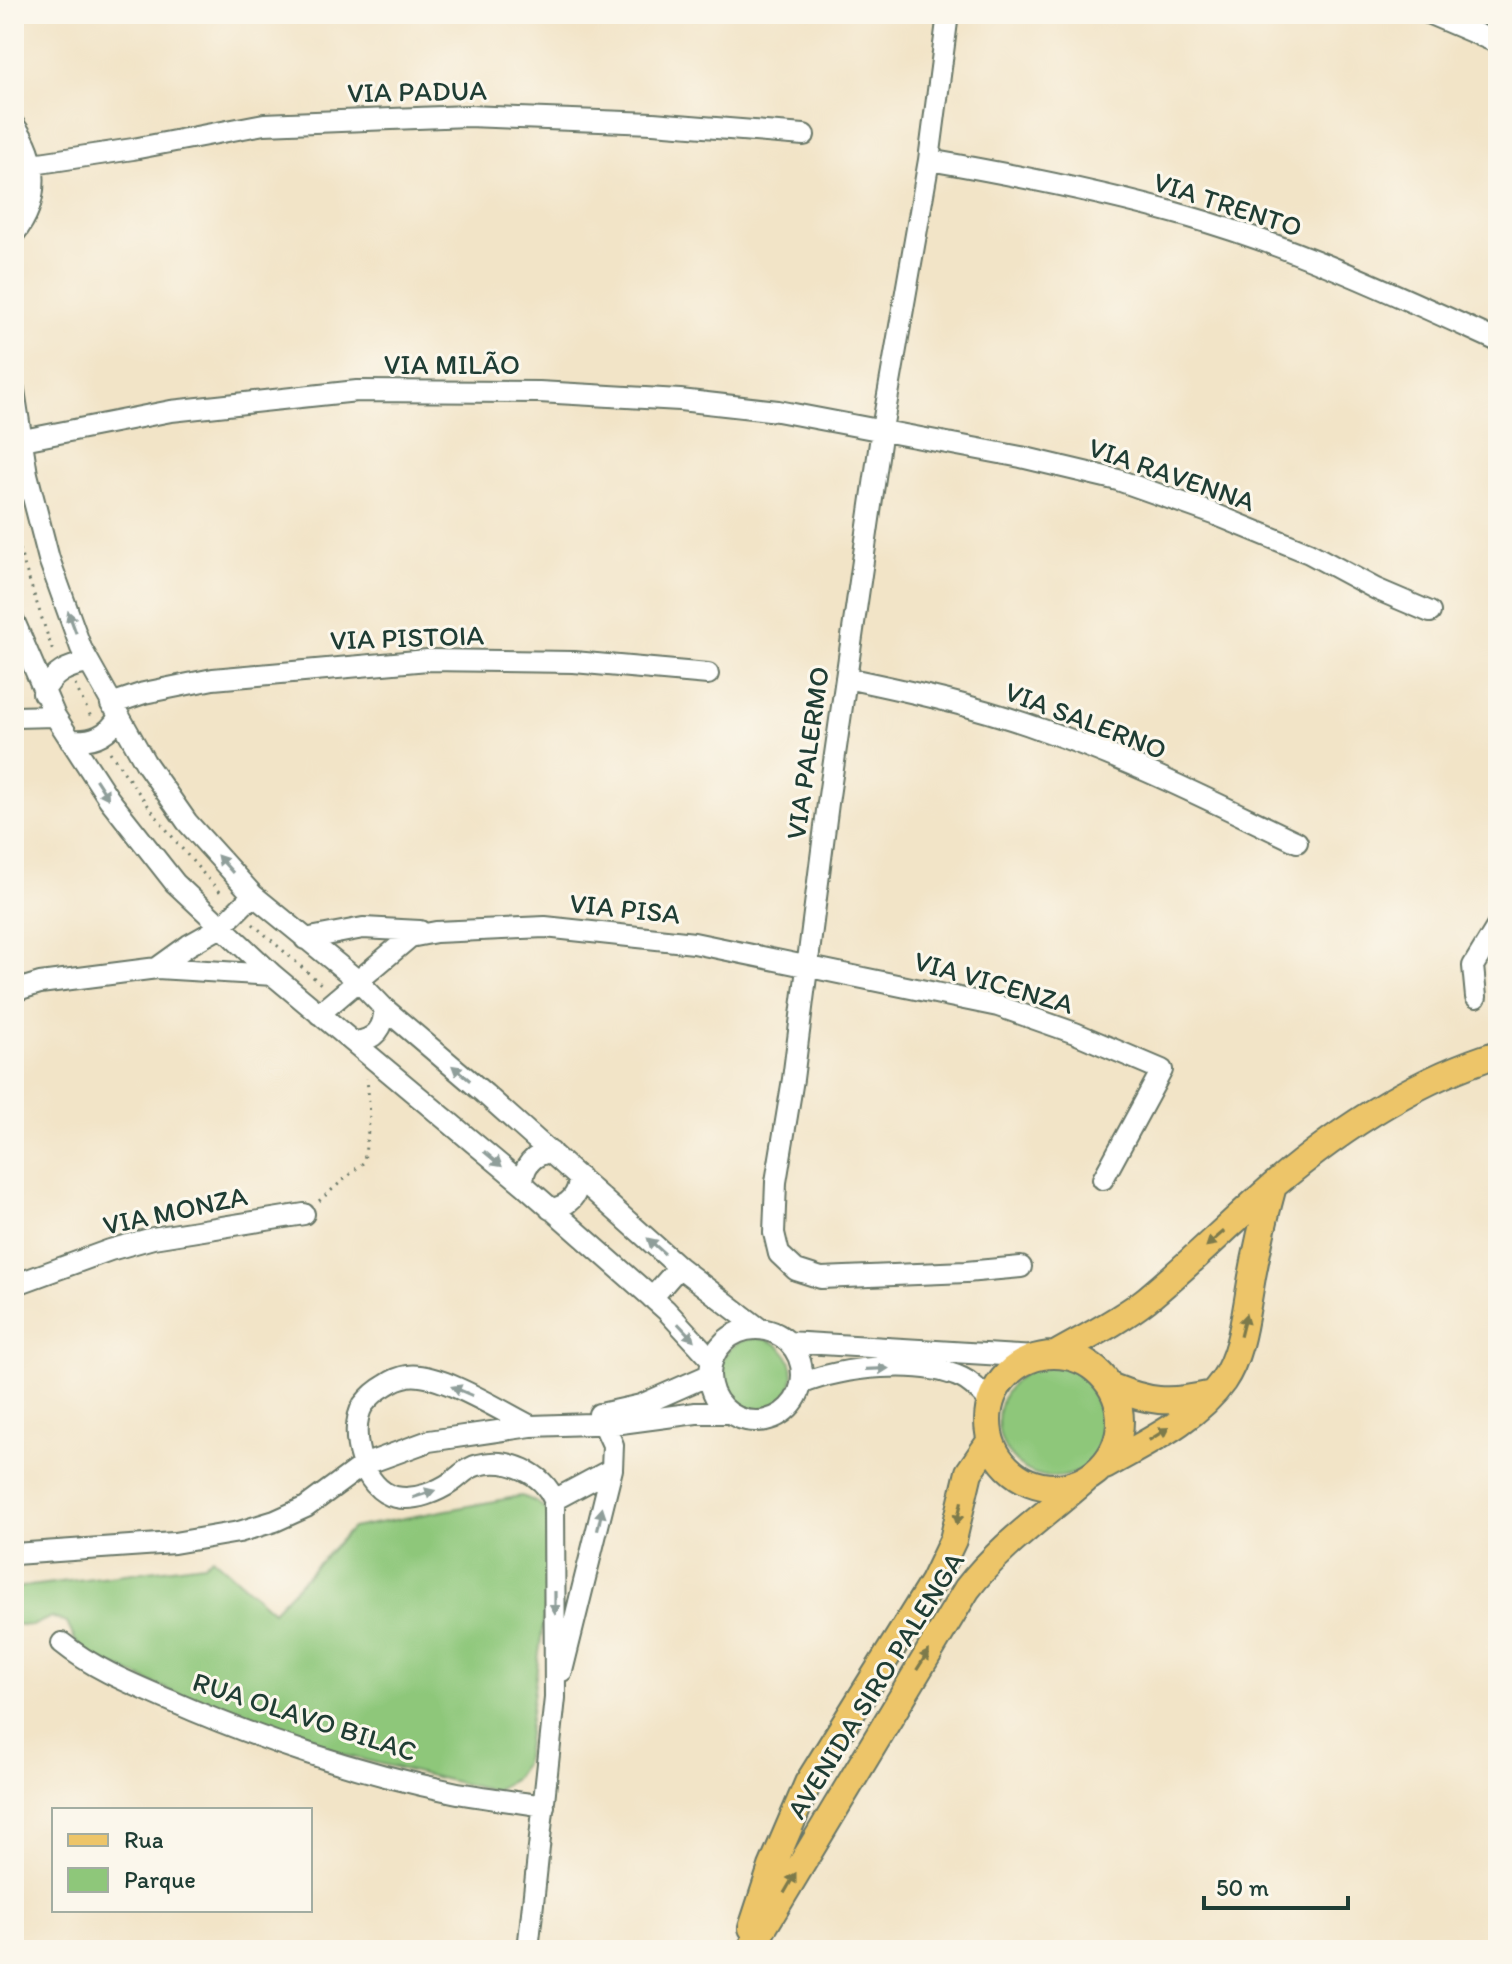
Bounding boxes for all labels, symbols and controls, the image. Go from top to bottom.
street label: VIA PADUA [347,73,487,109]
street label: VIA TRENTO [1149,164,1307,244]
street label: VIA MILÃO [384,347,520,381]
street label: VIA RAVENNA [1084,430,1260,518]
one-way arrow [65,610,77,634]
street label: VIA PISTOIA [329,617,485,657]
street label: VIA PALERMO [778,664,836,842]
street label: VIA SALERNO [1000,674,1172,766]
one-way arrow [94,778,109,800]
one-way arrow [217,854,235,873]
street label: VIA PISA [568,885,682,931]
street label: VIA VICENZA [910,943,1078,1021]
one-way arrow [451,1065,471,1082]
one-way arrow [482,1150,502,1167]
street label: VIA MONZA [100,1178,250,1242]
one-way arrow [1206,1230,1226,1247]
one-way arrow [646,1237,665,1255]
one-way arrow [1237,1312,1250,1337]
one-way arrow [677,1322,695,1341]
one-way arrow [865,1362,890,1375]
one-way arrow [450,1384,474,1397]
one-way arrow [1148,1427,1170,1441]
one-way arrow [412,1487,436,1500]
one-way arrow [952,1501,965,1526]
one-way arrow [594,1507,607,1532]
street label: AVENIDA SIRO PALENGA [779,1545,971,1825]
one-way arrow [549,1591,561,1616]
one-way arrow [915,1649,930,1670]
street label: RUA OLAVO BILAC [189,1664,421,1768]
legend [52,1808,312,1912]
text: Rua [124,1825,164,1854]
scale bar [1204,1860,1348,1910]
text: Parque [124,1865,196,1894]
one-way arrow [783,1872,797,1894]
text: 50 m [1216,1873,1269,1902]

